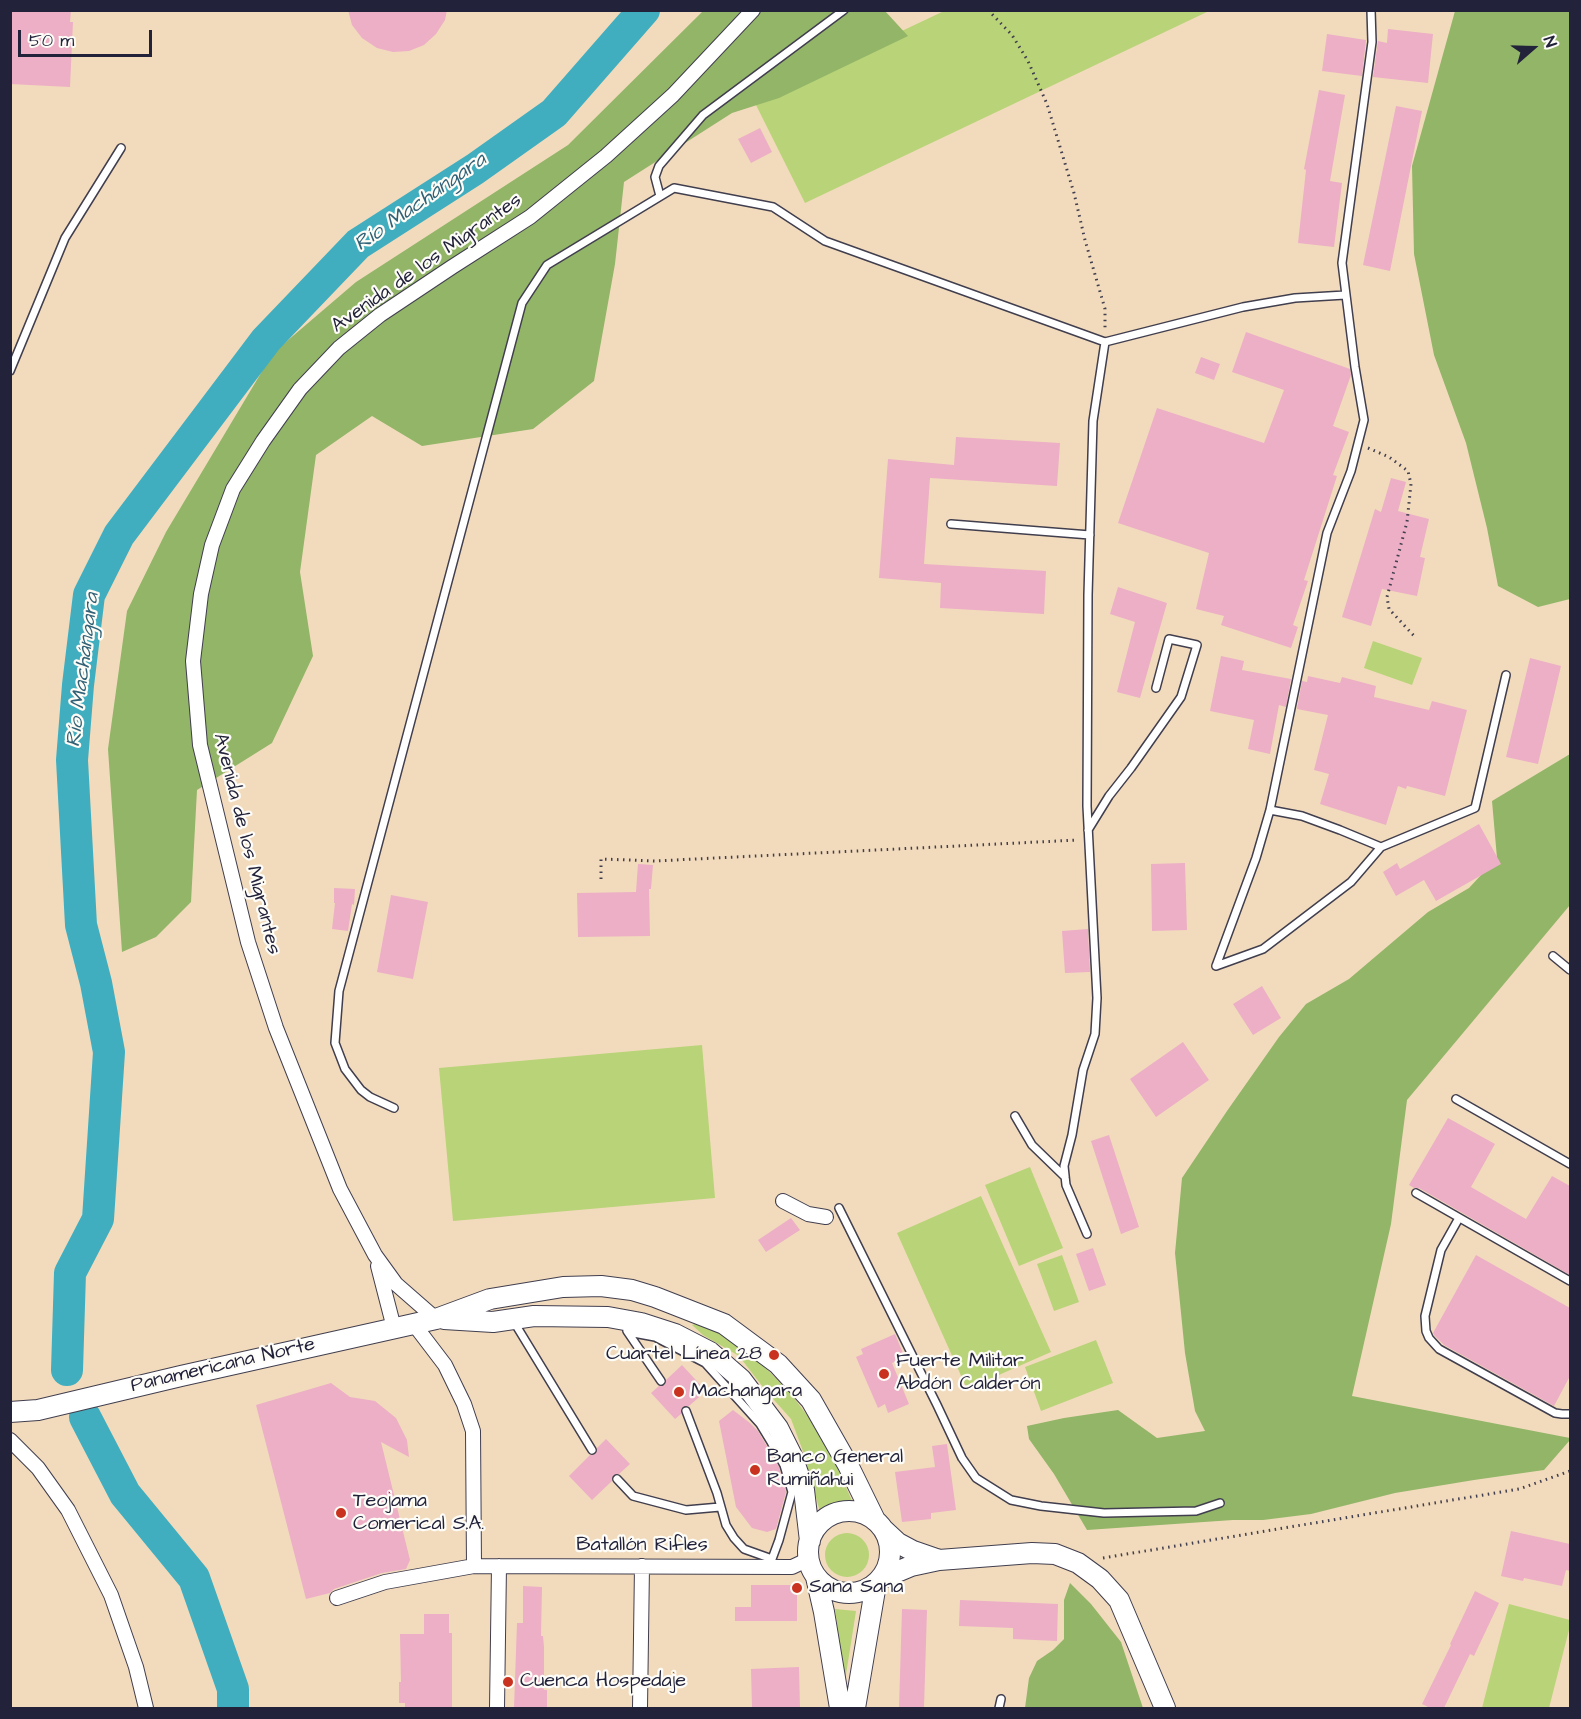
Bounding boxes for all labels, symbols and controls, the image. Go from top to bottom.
scale bar [21,18,154,56]
north arrow [1503,18,1563,78]
text: 50 m [29,28,74,53]
text: N [1538,33,1562,50]
water label: Río Machángara [350,148,492,258]
street label: Avenida de los Migrantes [327,189,527,339]
water label: Río Machángara [62,592,106,748]
street label: Avenida de los Migrantes [207,731,285,957]
street label: Panamericana Norte [129,1333,317,1399]
place label: Cuartel Línea 28 [606,1343,762,1367]
marker: Cuartel Línea 28 [767,1348,781,1362]
place label: Fuerte Militar Abdón Calderón [896,1350,1040,1397]
marker: Fuerte Militar Abdón Calderón [877,1367,891,1381]
place label: Machangara [691,1380,802,1404]
marker: Machangara [672,1385,686,1399]
place label: Banco General Rumiñahui [767,1446,903,1493]
marker: Banco General Rumiñahui [748,1463,762,1477]
place label: Teojama Comerical S.A. [353,1490,484,1537]
marker: Teojama Comerical S.A. [334,1506,348,1520]
street label: Batallón Rifles [576,1534,708,1558]
place label: Sana Sana [809,1576,903,1600]
marker: Sana Sana [790,1581,804,1595]
place label: Cuenca Hospedaje [520,1670,686,1694]
marker: Cuenca Hospedaje [501,1675,515,1689]

